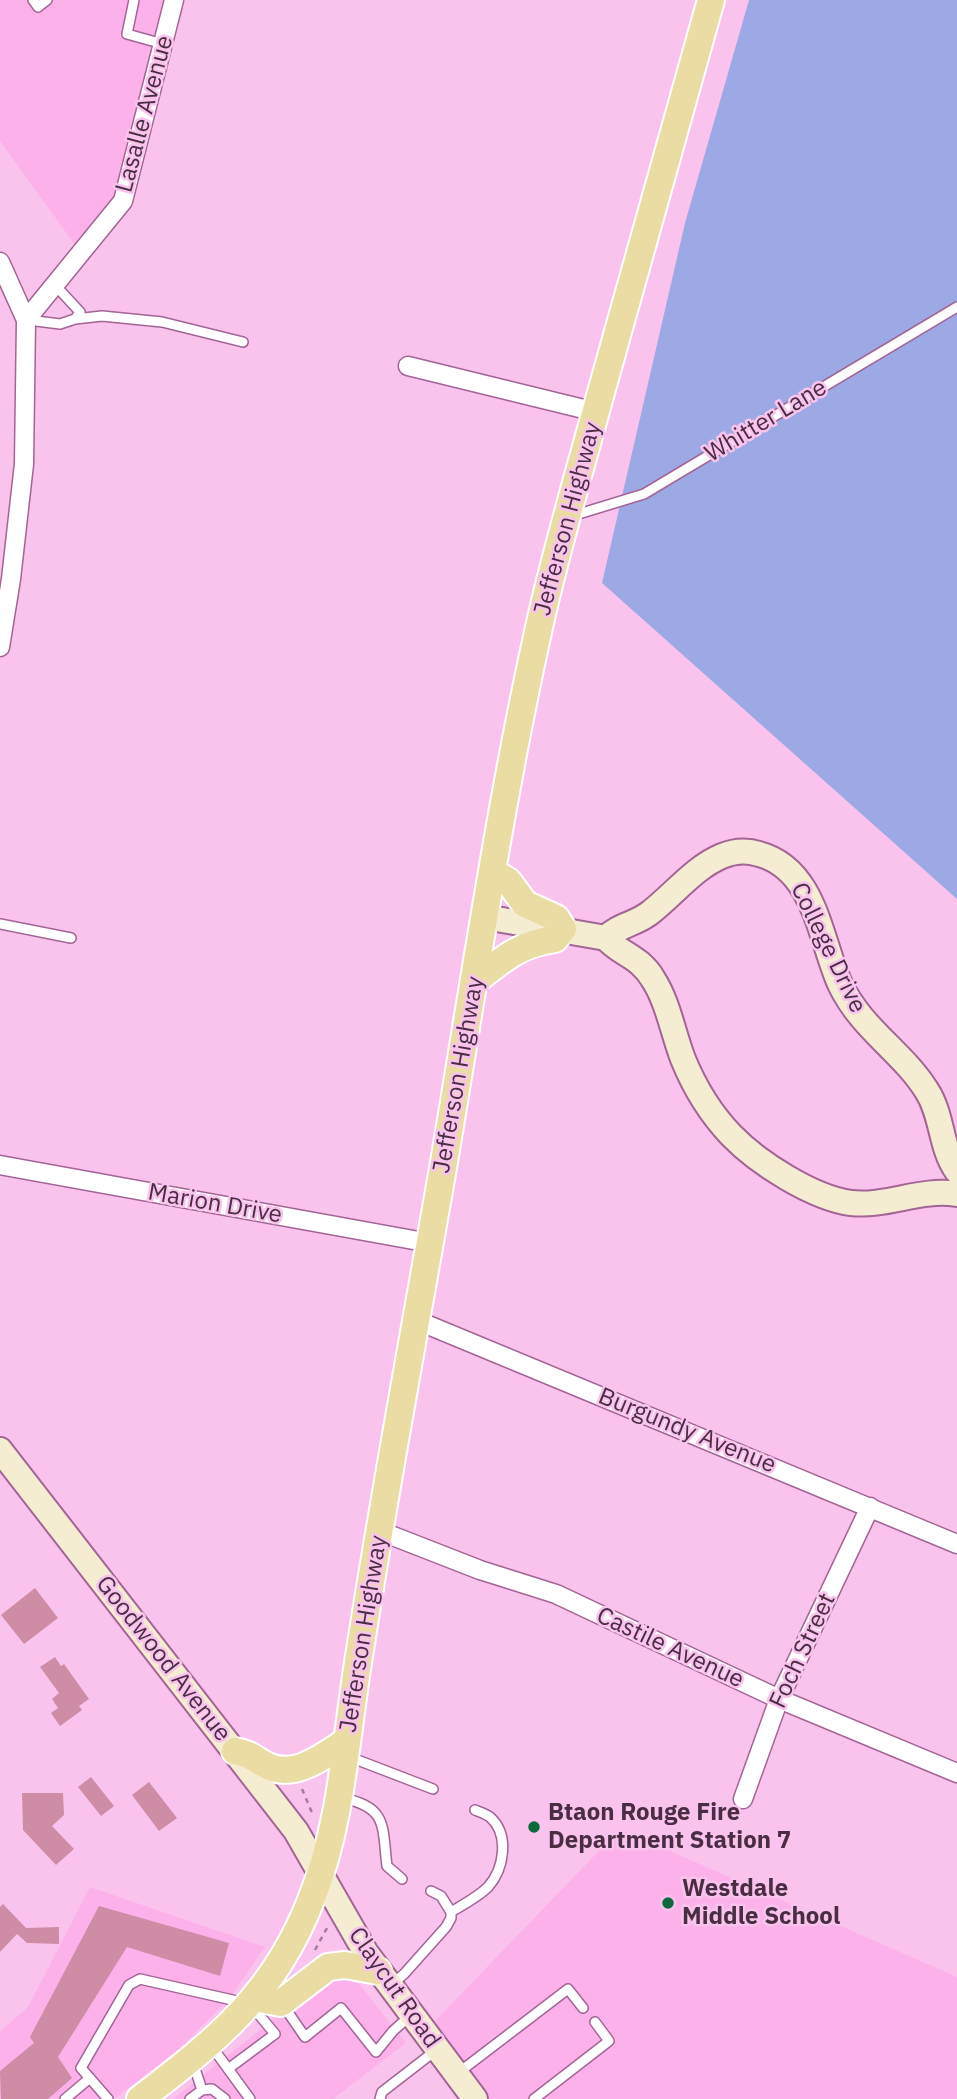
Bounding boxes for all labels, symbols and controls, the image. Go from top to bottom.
street label: Lasalle Avenue [110,32,180,196]
street label: Whitter Lane [700,373,832,469]
street label: Jefferson Highway [528,419,608,619]
street label: College Drive [784,878,872,1018]
street label: Jefferson Highway [428,974,490,1176]
street label: Marion Drive [146,1178,284,1230]
street label: Burgundy Avenue [594,1382,780,1480]
street label: Jefferson Highway [334,1533,394,1735]
street label: Goodwood Avenue [89,1570,237,1748]
street label: Foch Street [764,1589,842,1713]
street label: Castile Avenue [592,1601,748,1695]
place label: Btaon Rouge Fire Department Station 7 [548,1799,791,1855]
marker: Btaon Rouge Fire Department Station 7 [526,1819,542,1835]
place label: Westdale Middle School [682,1875,840,1931]
marker: Westdale Middle School [660,1895,676,1911]
street label: Claycut Road [342,1922,446,2054]

